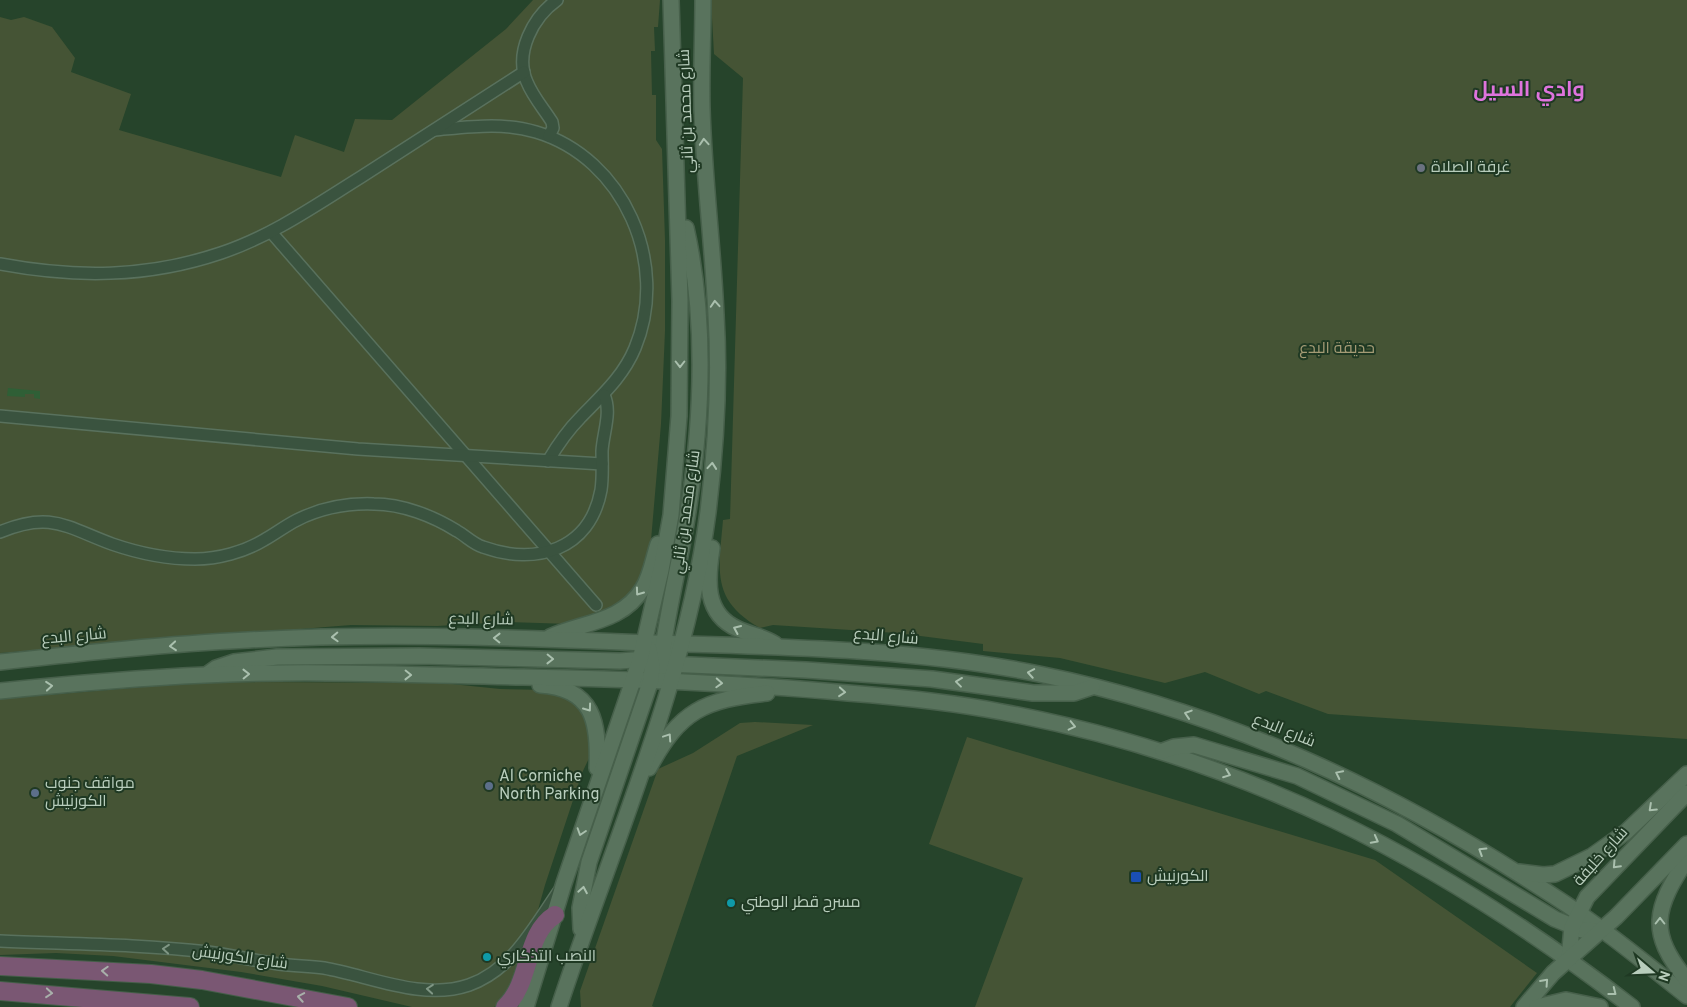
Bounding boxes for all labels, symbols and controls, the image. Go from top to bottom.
street label: شارع محمد بن ثاني [675,48,701,174]
district label: وادي السيل [1473,77,1585,106]
one-way arrow [699,137,710,145]
place label: غرفة الصلاة [1431,158,1510,178]
marker: غرفة الصلاة [1415,162,1427,174]
one-way arrow [710,299,721,307]
park label: حديقة البدع [1299,339,1375,359]
one-way arrow [675,360,685,368]
street label: شارع محمد بن ثاني [668,449,708,575]
one-way arrow [707,462,718,470]
one-way arrow [636,586,645,596]
street label: شارع البدع [448,609,514,631]
street label: شارع البدع [40,624,108,650]
one-way arrow [733,624,742,635]
street label: شارع البدع [852,624,920,650]
one-way arrow [330,632,338,642]
one-way arrow [493,633,500,643]
one-way arrow [168,640,176,651]
one-way arrow [546,654,554,665]
one-way arrow [1027,668,1035,678]
one-way arrow [242,669,250,679]
one-way arrow [404,670,412,680]
one-way arrow [955,677,963,688]
one-way arrow [715,678,723,689]
one-way arrow [45,681,53,692]
one-way arrow [838,686,846,697]
one-way arrow [582,702,591,712]
street label: شارع البدع [1250,709,1318,753]
one-way arrow [1184,710,1193,720]
one-way arrow [1067,720,1076,731]
one-way arrow [662,733,671,743]
place label: Al Corniche North Parking [499,767,600,805]
one-way arrow [1222,768,1231,778]
one-way arrow [1335,769,1344,780]
place label: مواقف جنوب الكورنيش [45,774,135,812]
marker: Al Corniche North Parking [483,780,495,792]
marker: مواقف جنوب الكورنيش [29,787,41,799]
one-way arrow [1649,802,1658,811]
street label: شارع خليفة [1569,823,1633,891]
one-way arrow [577,827,587,835]
one-way arrow [1370,833,1379,843]
one-way arrow [1478,848,1487,858]
one-way arrow [1613,860,1622,869]
place label: الكورنيش [1147,867,1209,887]
marker: الكورنيش [1129,870,1143,884]
one-way arrow [577,886,587,894]
place label: مسرح قطر الوطني [741,893,860,915]
marker: مسرح قطر الوطني [725,897,737,909]
one-way arrow [1655,917,1665,925]
street label: شارع الكورنيش [191,941,289,975]
one-way arrow [161,943,169,954]
place label: النصب التذكاري [497,947,596,969]
north arrow [1627,947,1677,997]
marker: النصب التذكاري [481,951,493,963]
one-way arrow [101,965,109,976]
text: N [1653,968,1673,983]
one-way arrow [1539,978,1548,987]
one-way arrow [426,984,434,995]
one-way arrow [1607,986,1617,995]
one-way arrow [45,987,53,998]
one-way arrow [296,992,305,1002]

